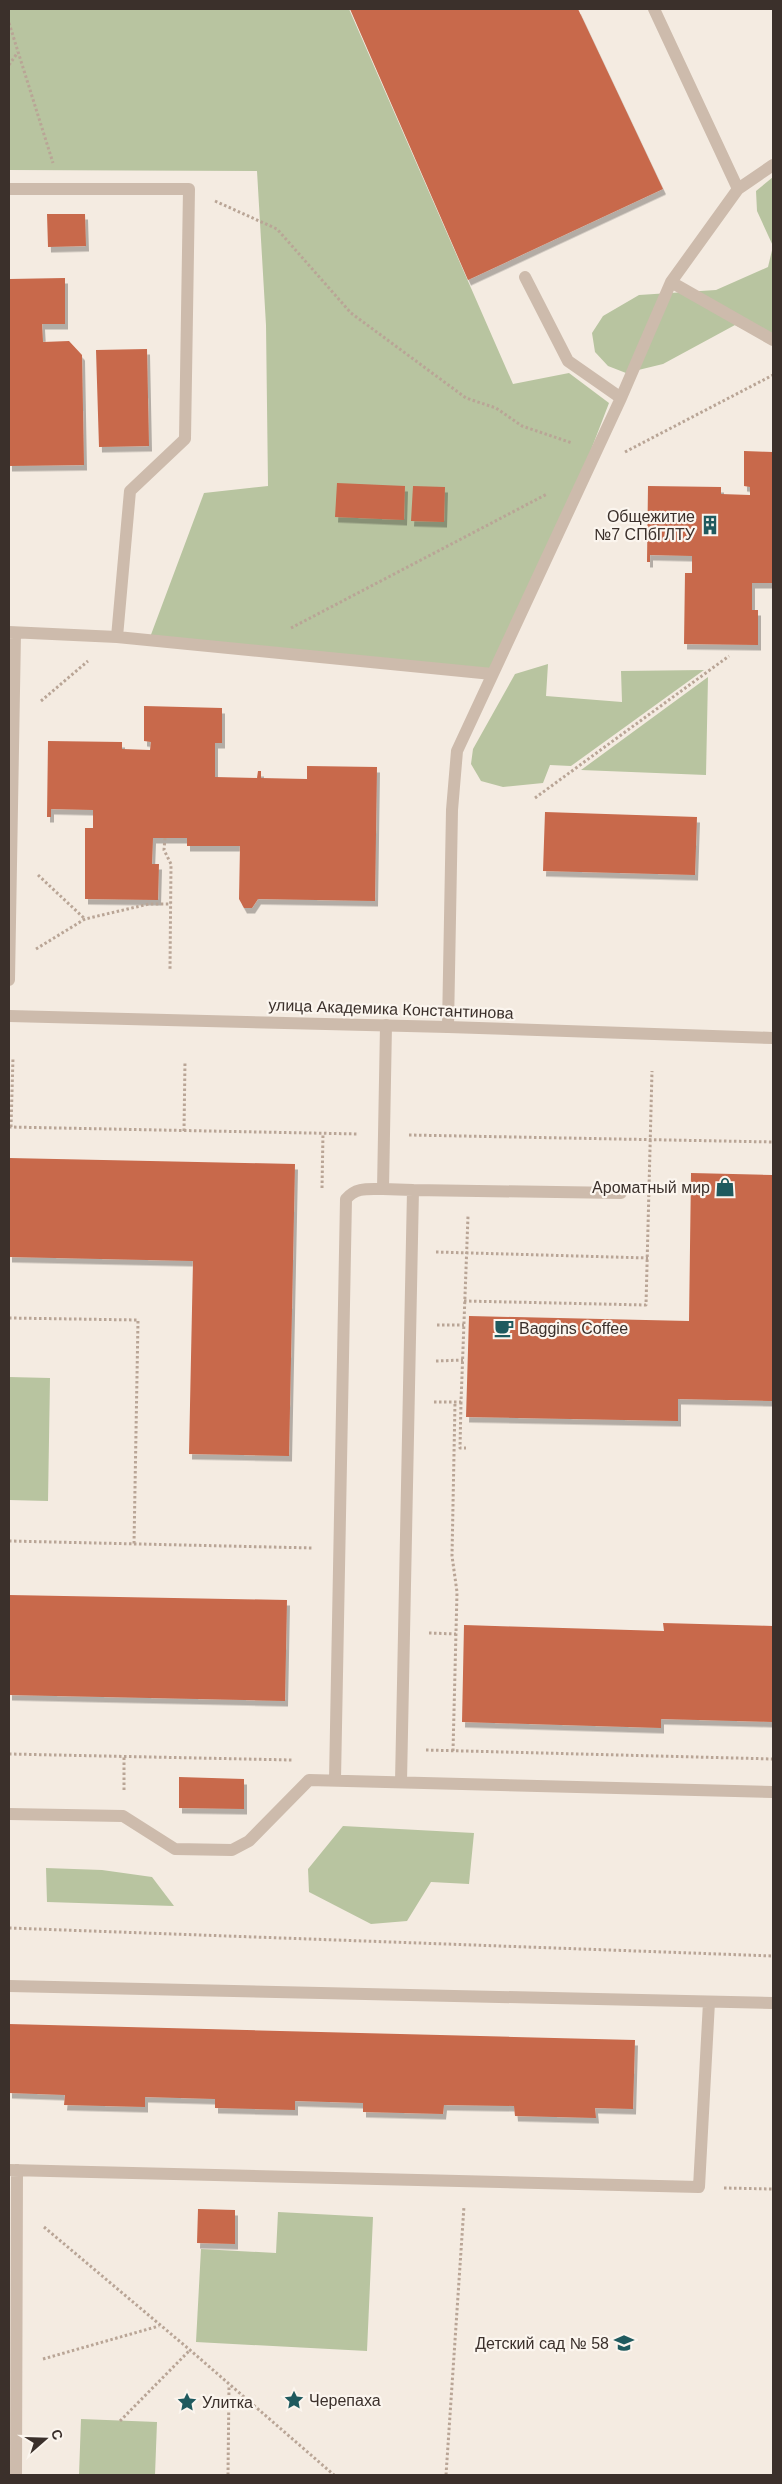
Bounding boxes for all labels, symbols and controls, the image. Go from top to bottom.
place label: Общежитие №7 СПбГЛТУ [594,508,696,543]
building icon: Общежитие №7 СПбГЛТУ [699,514,721,536]
street label: улица Академика Константинова [268,996,514,1022]
shop icon: Ароматный мир [714,1176,736,1198]
place label: Ароматный мир [592,1179,710,1196]
cafe icon: Baggins Coffee [493,1317,515,1339]
place label: Baggins Coffee [519,1320,628,1337]
school or university icon: Детский сад № 58 [613,2332,635,2354]
place label: Детский сад № 58 [475,2335,609,2352]
place icon: Черепаха [283,2389,305,2411]
place icon: Улитка [176,2391,198,2413]
place label: Черепаха [309,2392,381,2409]
place label: Улитка [202,2394,253,2411]
north arrow [20,2414,70,2464]
text: С [48,2427,66,2442]

